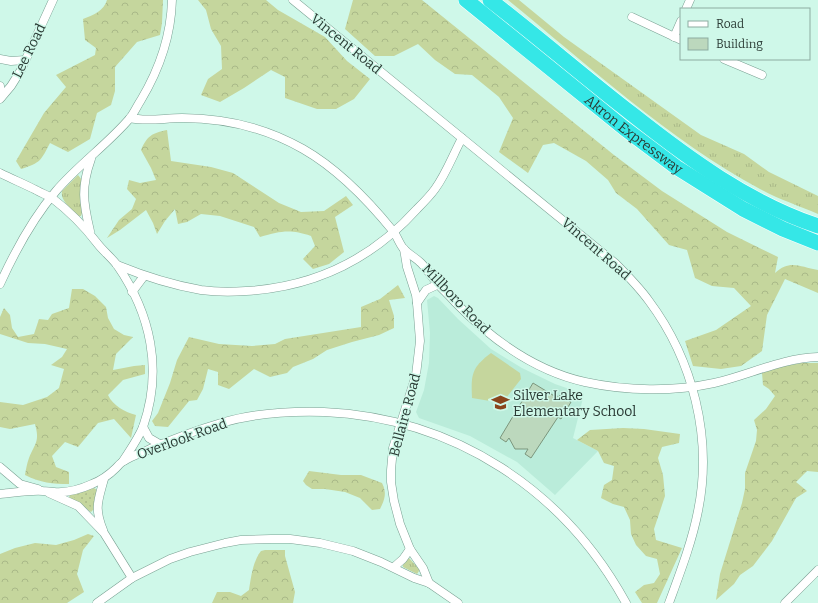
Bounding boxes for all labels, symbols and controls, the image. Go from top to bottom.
legend [680,8,810,60]
street label: Vincent Road [307,10,385,78]
text: Road [716,17,744,31]
street label: Lee Road [9,21,49,81]
text: Building [716,37,763,51]
street label: Akron Expressway [581,91,686,178]
street label: Vincent Road [558,214,634,284]
street label: Millboro Road [418,261,494,337]
street label: Bellaire Road [386,372,424,458]
place label: Silver Lake Elementary School [513,387,636,420]
school or university icon: Silver Lake Elementary School [490,393,510,413]
street label: Overlook Road [135,415,229,463]

